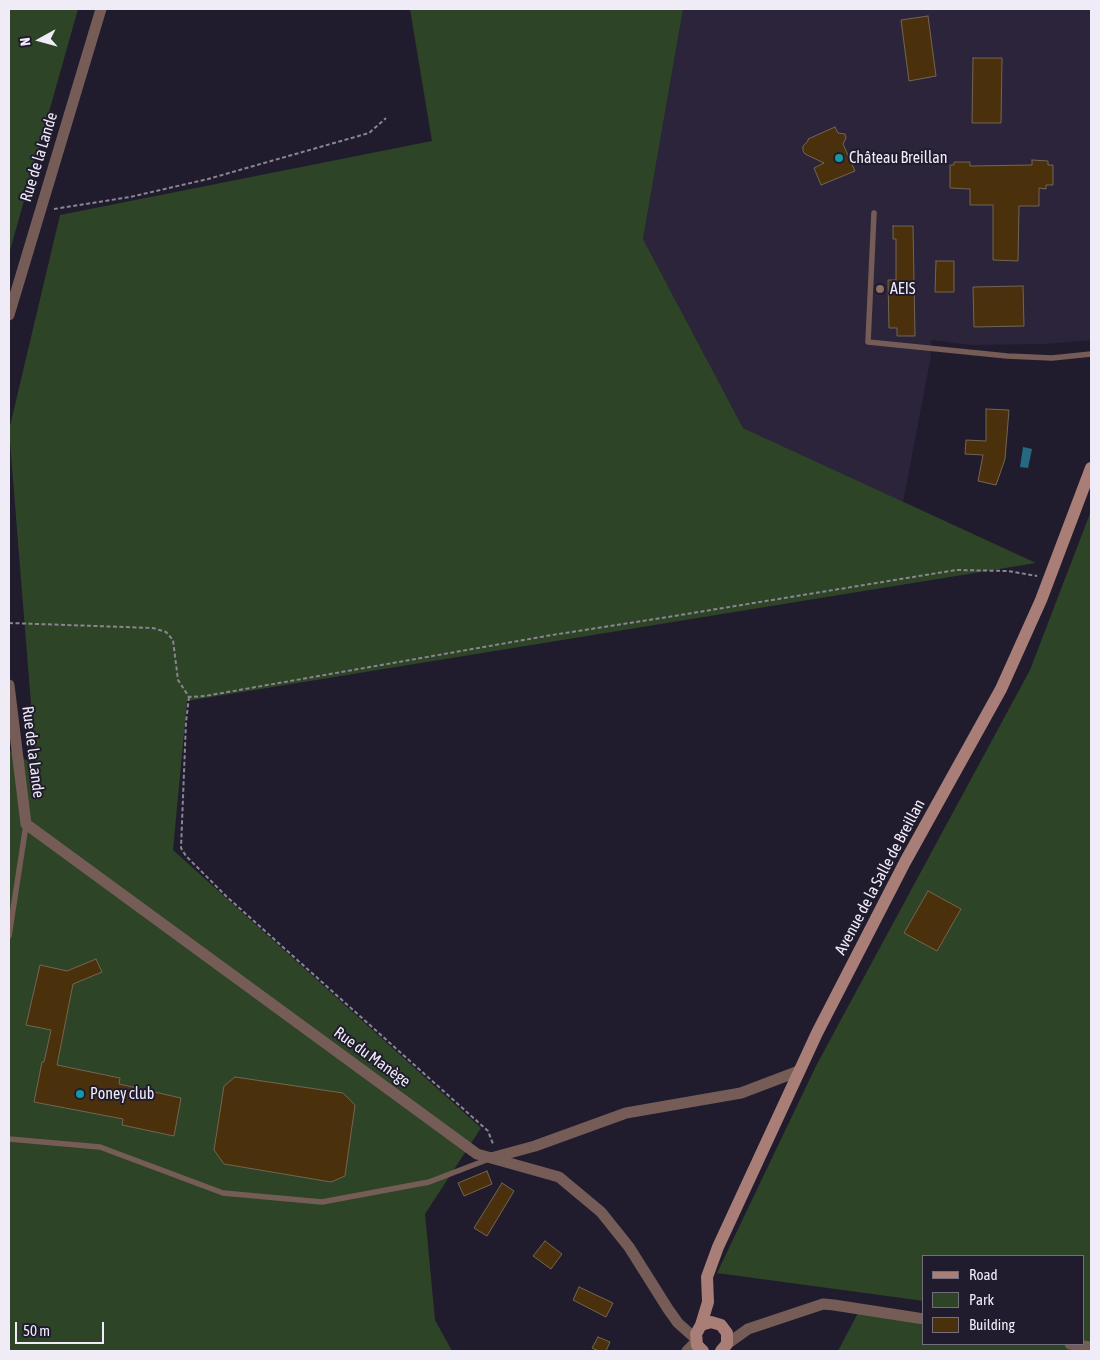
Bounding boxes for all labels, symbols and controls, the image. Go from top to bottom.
north arrow [15,15,65,65]
text: N [17,37,34,47]
street label: Rue de la Lande [16,110,62,204]
place label: Château Breillan [849,148,947,168]
marker: Château Breillan [833,152,845,164]
place label: AEIS [890,279,915,299]
marker: AEIS [874,283,886,295]
street label: Rue de la Lande [18,705,48,799]
street label: Avenue de la Salle de Breillan [831,796,929,958]
street label: Rue du Manège [330,1023,414,1091]
place label: Poney club [90,1084,154,1104]
marker: Poney club [74,1088,86,1100]
legend [922,1255,1085,1345]
text: Road [969,1266,998,1283]
text: Park [969,1291,994,1308]
scale bar [18,1312,106,1344]
text: Building [969,1316,1015,1333]
text: 50 m [23,1322,50,1339]

